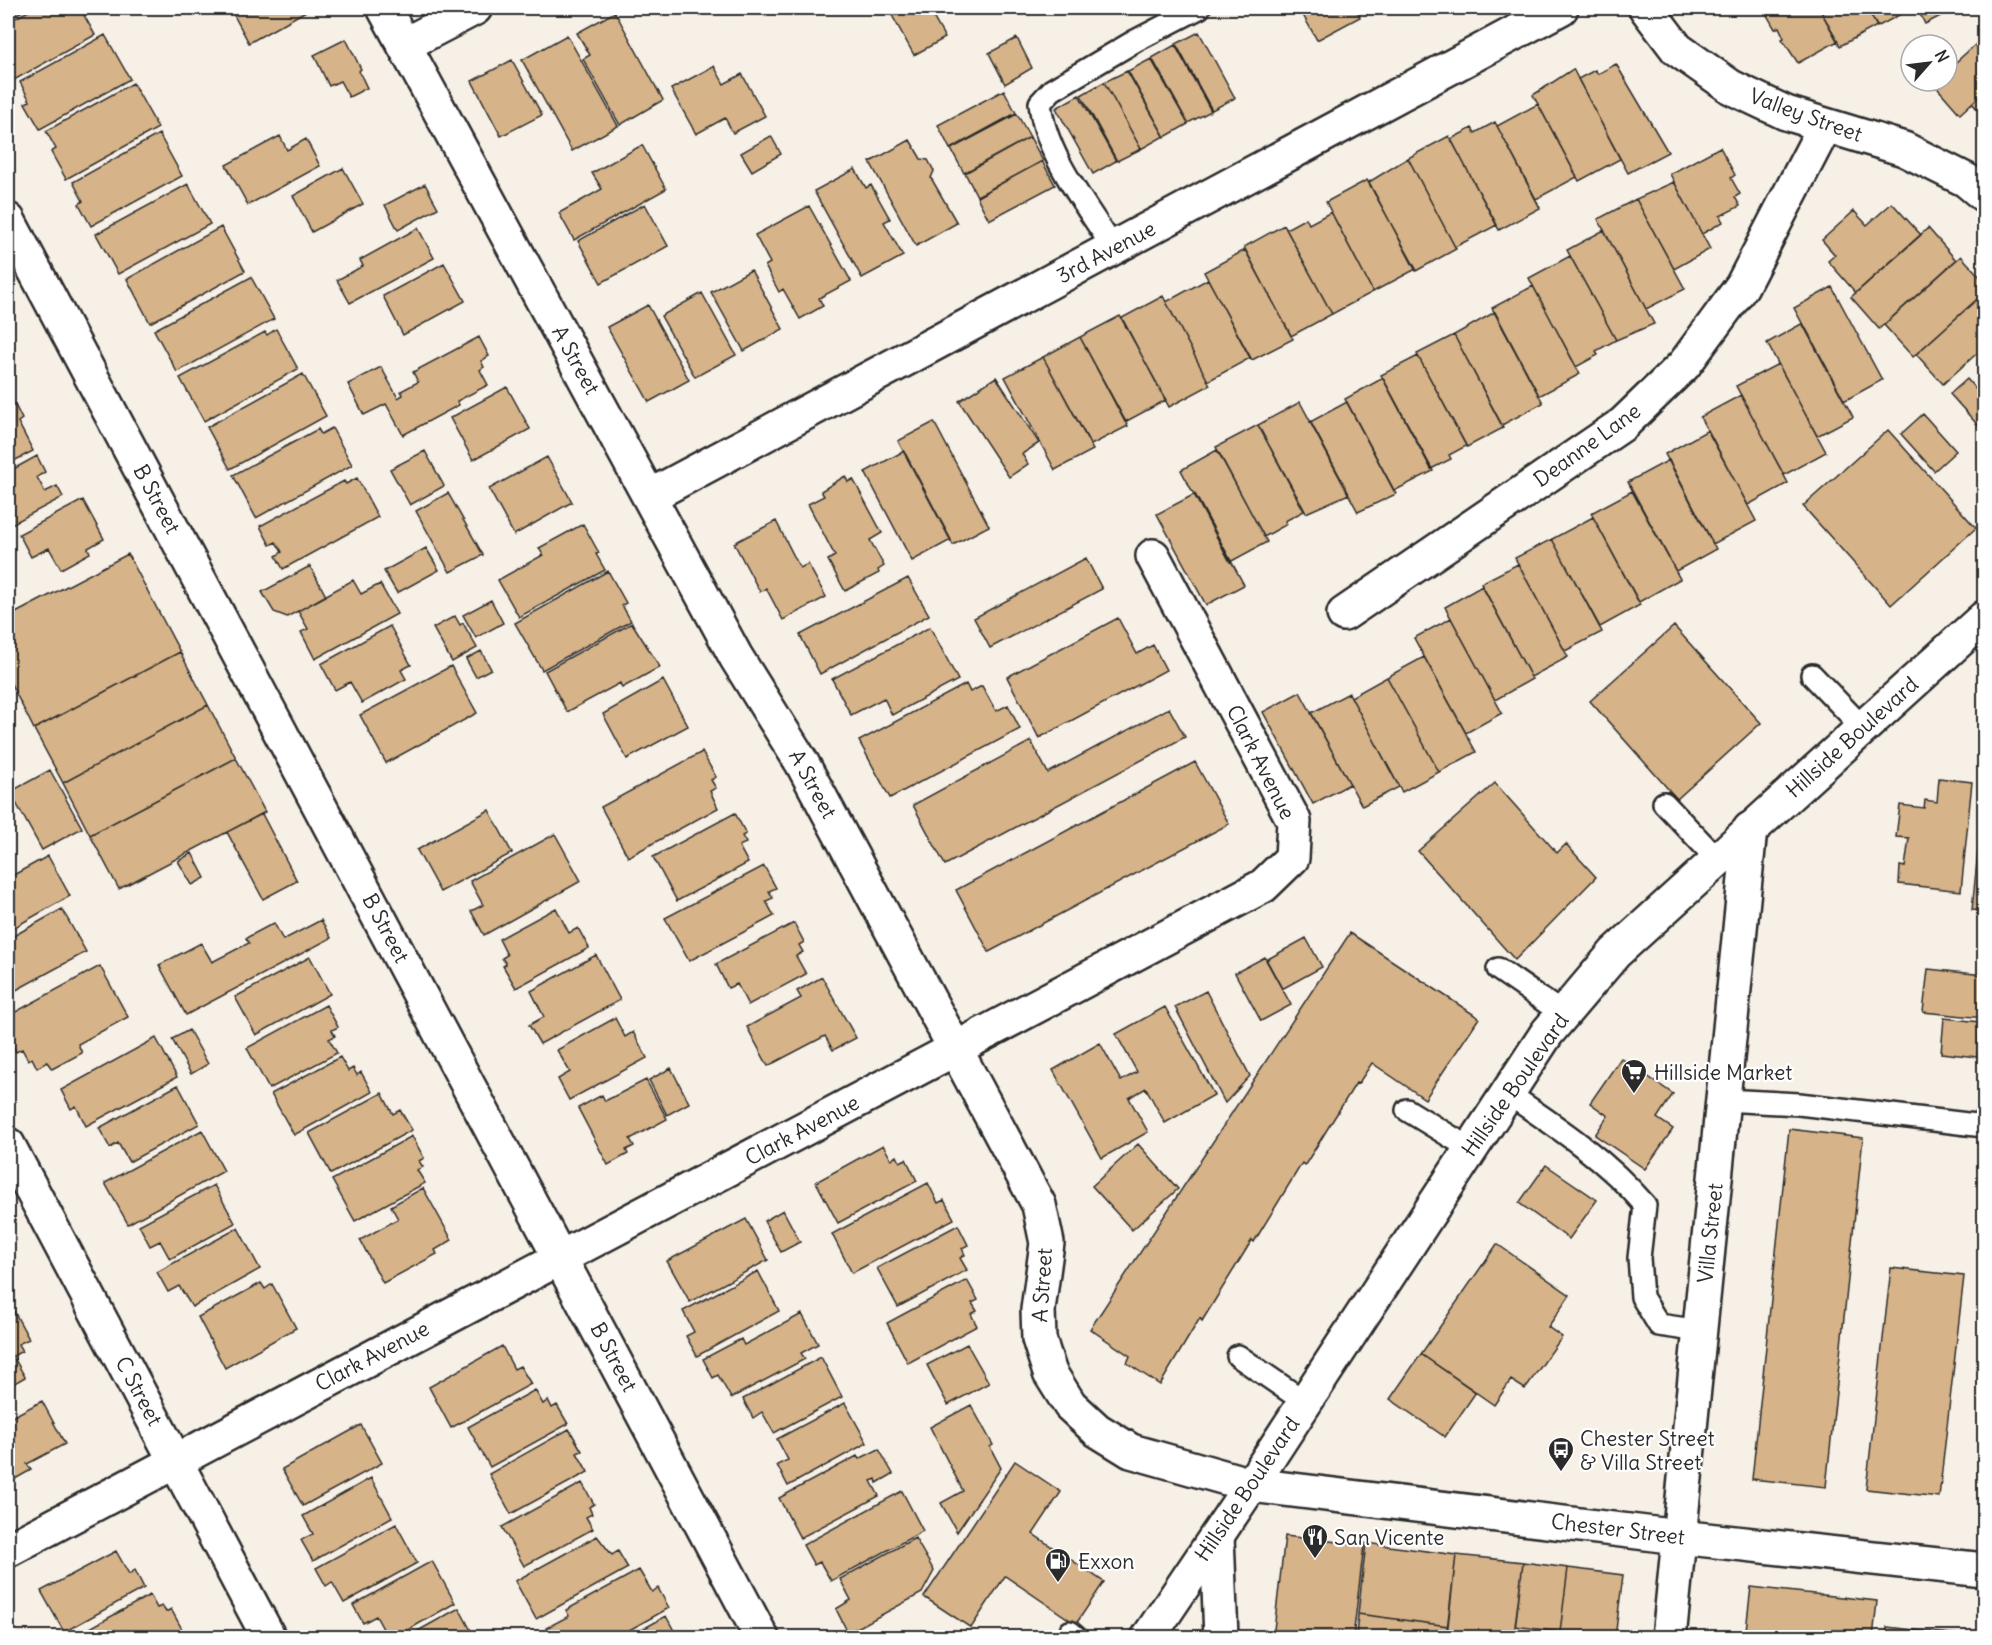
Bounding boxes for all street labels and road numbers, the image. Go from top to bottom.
street label: Valley Street [1746,82,1866,148]
street label: 3rd Avenue [1052,215,1160,289]
street label: A Street [546,321,606,399]
street label: Deanne Lane [1528,397,1646,493]
street label: B Street [128,460,186,538]
street label: Hillside Boulevard [1780,671,1924,803]
street label: Clark Avenue [1221,700,1301,824]
street label: A Street [783,745,843,823]
street label: B Street [357,889,415,967]
street label: Hillside Boulevard [1456,1008,1574,1162]
street label: Clark Avenue [740,1089,864,1171]
street label: Villa Street [1691,1182,1729,1284]
street label: A Street [1026,1247,1058,1323]
street label: Clark Avenue [310,1315,434,1397]
street label: B Street [585,1318,643,1396]
street label: C Street [110,1352,168,1430]
street label: Hillside Boulevard [1189,1412,1305,1566]
street label: Chester Street [1550,1507,1686,1551]

